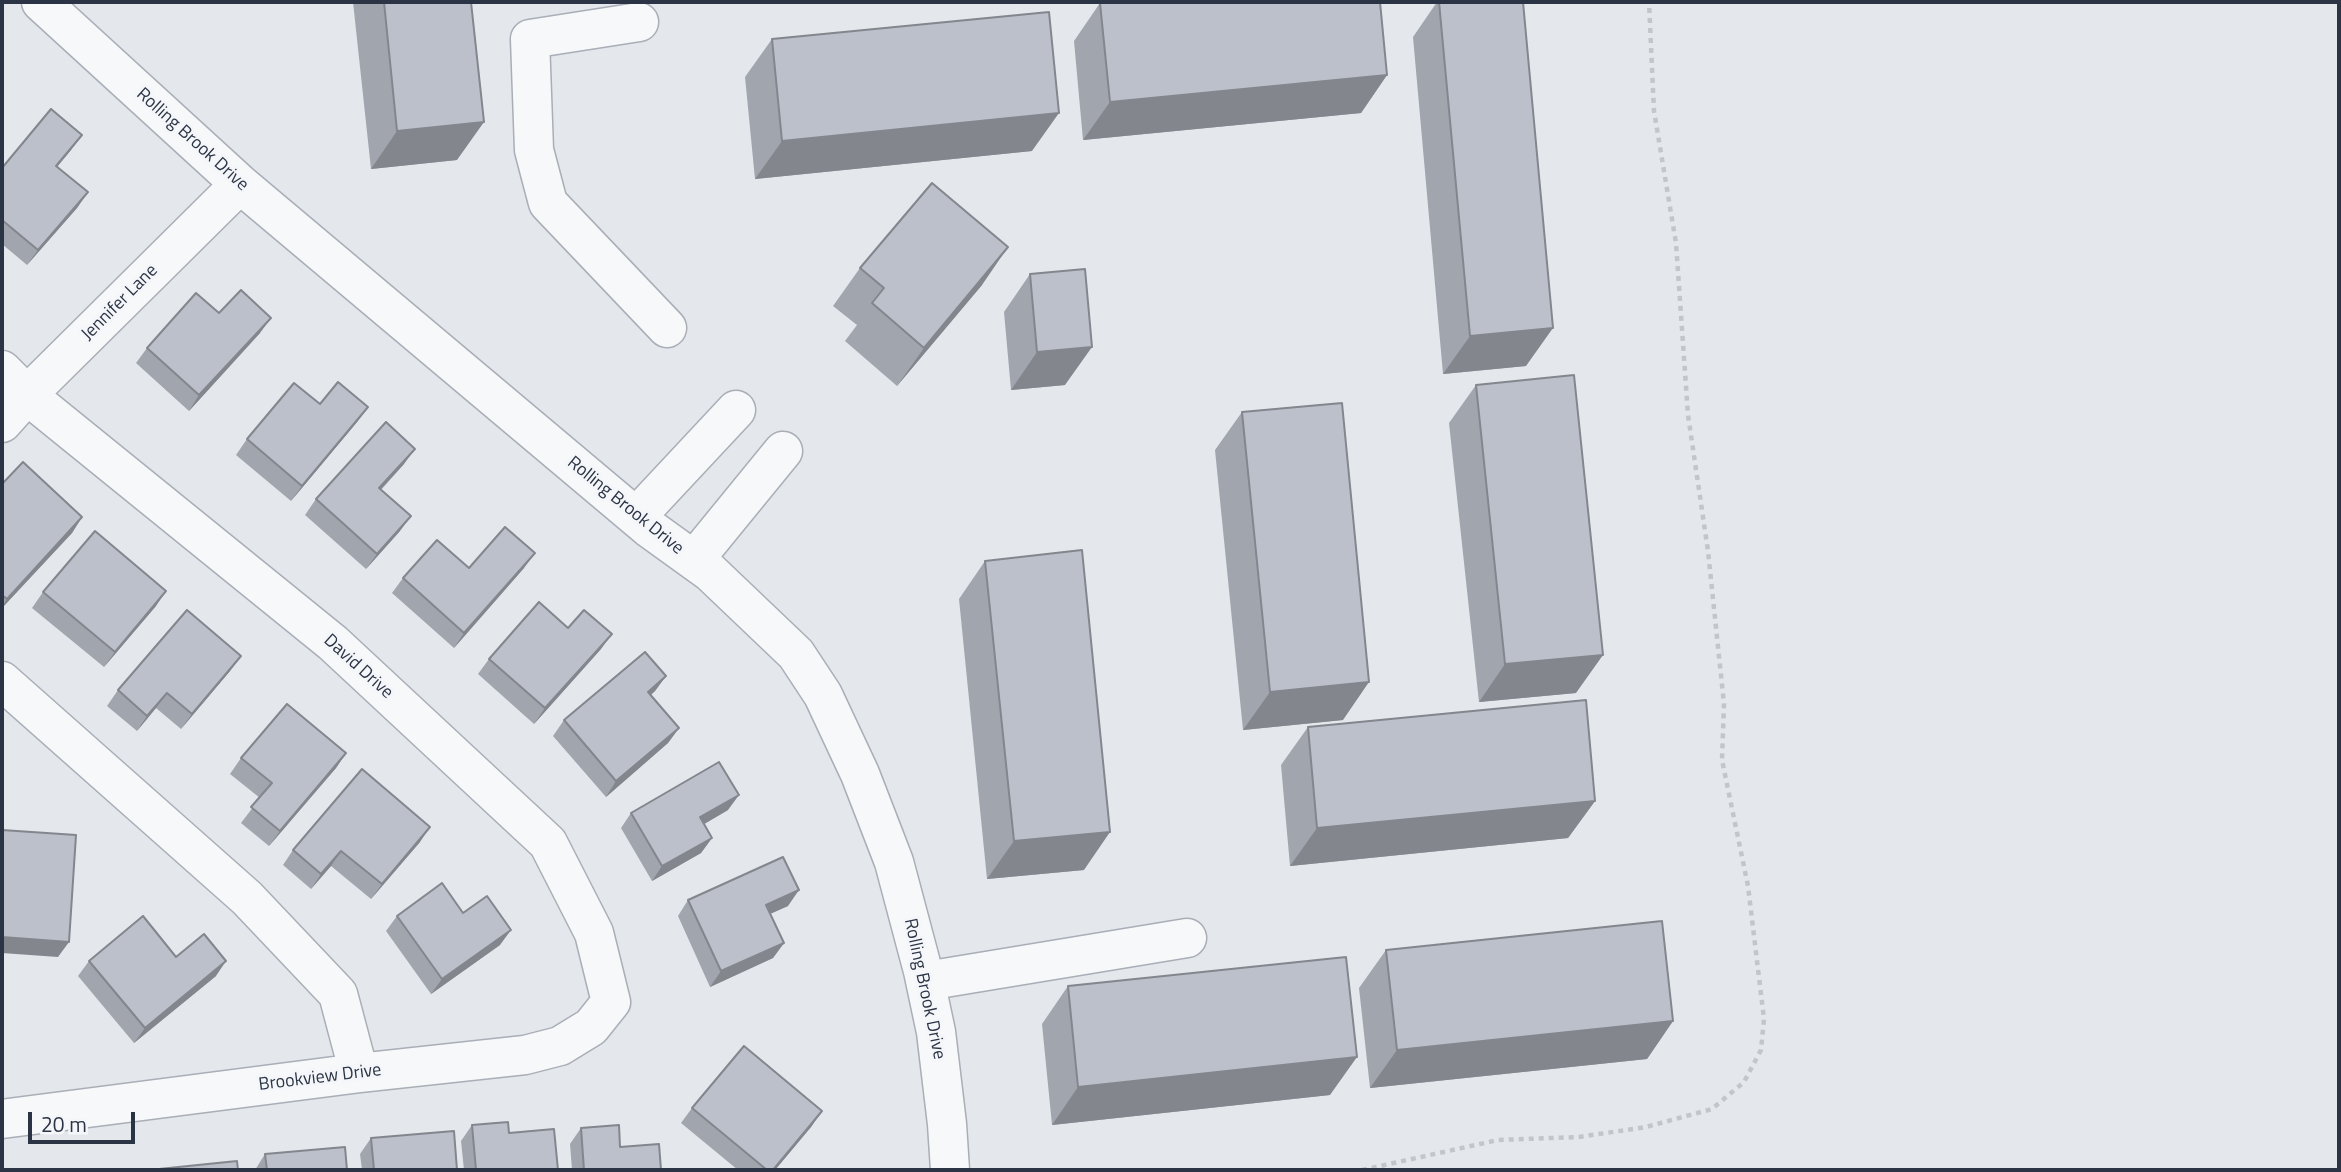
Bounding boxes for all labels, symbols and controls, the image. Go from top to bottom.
street label: Rolling Brook Drive [131,84,253,196]
street label: Jennifer Lane [77,260,163,346]
street label: Rolling Brook Drive [562,452,688,560]
street label: David Drive [319,630,397,704]
street label: Rolling Brook Drive [899,916,949,1062]
street label: Brookview Drive [257,1060,383,1096]
scale bar [32,1098,138,1142]
text: 20 m [41,1108,87,1140]

